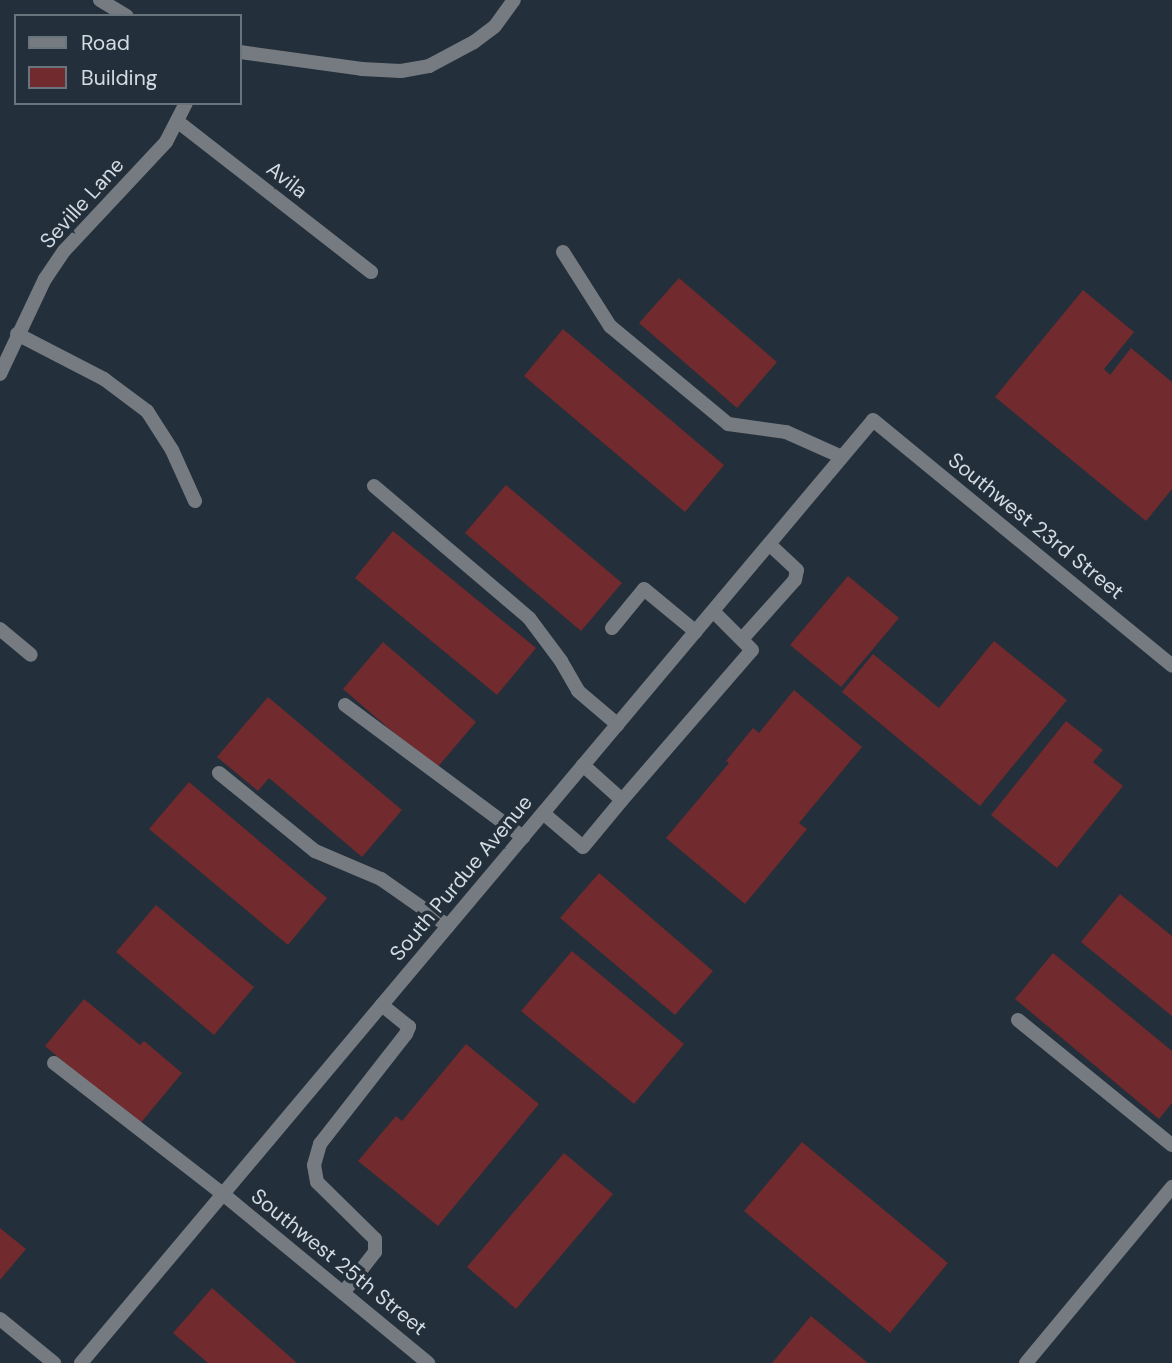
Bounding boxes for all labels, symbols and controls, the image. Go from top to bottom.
legend [14,14,242,105]
text: Road [81,29,130,57]
text: Building [81,64,157,92]
street label: Seville Lane [35,153,129,253]
street label: Avila [261,156,313,204]
street label: Southwest 23rd Street [943,447,1129,605]
street label: South Purdue Avenue [384,790,538,966]
street label: Southwest 25th Street [246,1183,432,1341]

